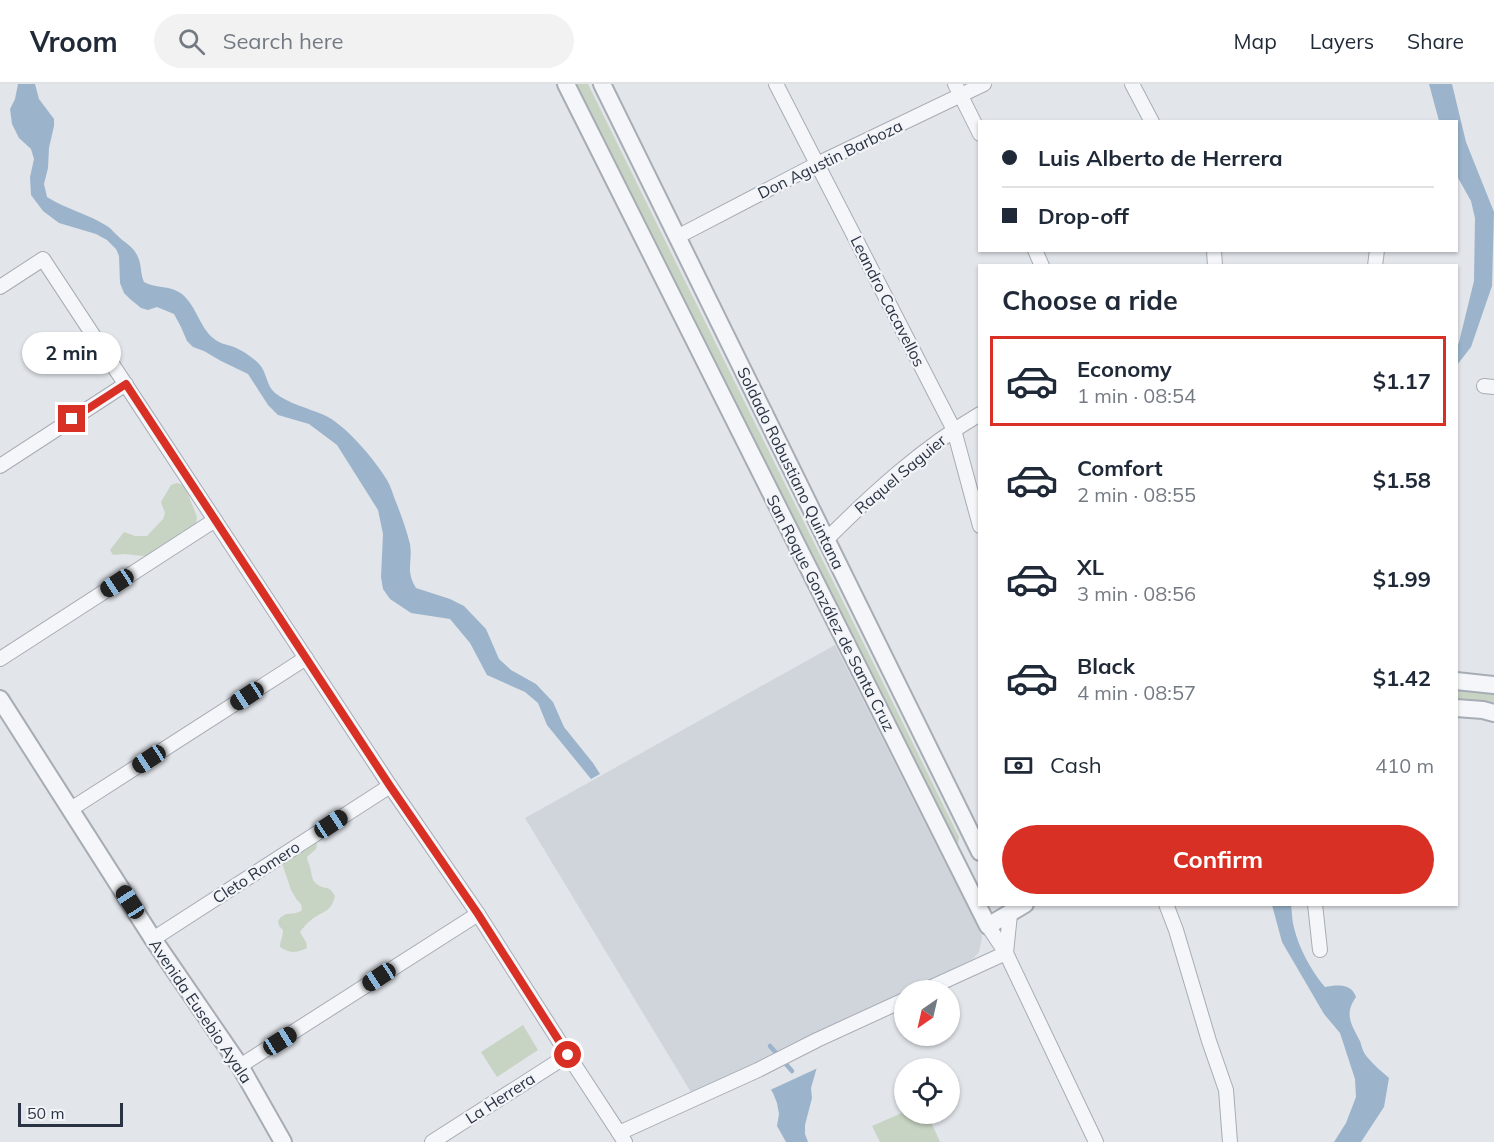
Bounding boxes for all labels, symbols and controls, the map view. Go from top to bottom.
search box [154,14,574,68]
text: Vroom [30,24,118,59]
icon: search [175,25,208,58]
text: Search here [223,27,344,55]
text: Map [1234,28,1277,54]
text: Layers [1310,28,1374,54]
text: Share [1407,28,1464,54]
street label: Don Agustin Barboza [754,115,906,203]
text: Luis Alberto de Herrera [1038,144,1283,172]
text: Drop-off [1038,202,1129,230]
street label: Leandro Cacavellos [846,232,930,370]
text: Choose a ride [1002,283,1178,317]
callout: 2 min [22,332,122,374]
text: 2 min [45,340,98,365]
icon: car [1005,354,1059,408]
text: Economy [1077,355,1172,383]
street label: Soldado Robustiano Quintana [733,364,849,572]
text: $1.17 [1373,367,1431,395]
text: 1 min · 08:54 [1077,383,1196,408]
route end [58,405,85,432]
street label: Raquel Saguier [850,430,950,518]
icon: car [1005,453,1059,507]
text: Comfort [1077,454,1163,482]
text: $1.58 [1373,466,1431,494]
text: 2 min · 08:55 [1077,482,1196,507]
street label: San Roque González de Santa Cruz [762,491,900,735]
icon: car [1005,552,1059,606]
text: XL [1077,553,1104,581]
text: $1.99 [1373,565,1431,593]
car [97,566,137,600]
text: 3 min · 08:56 [1077,581,1196,606]
icon: car [1005,651,1059,705]
text: Black [1077,652,1135,680]
text: $1.42 [1373,664,1431,692]
car [227,679,267,713]
text: 4 min · 08:57 [1077,680,1196,705]
car [129,742,169,776]
icon: cash [1002,749,1035,782]
text: Cash [1050,751,1102,779]
text: 410 m [1375,753,1434,778]
car [311,807,351,841]
button: Confirm [1002,825,1434,894]
street label: Cleto Romero [209,836,303,908]
car [113,882,147,922]
street label: Avenida Eusebio Ayala [145,935,257,1087]
car [359,960,399,994]
north arrow [894,980,960,1046]
map controls [894,980,960,1124]
car [260,1024,300,1058]
route start [554,1041,581,1068]
button: locate [894,1058,960,1124]
street label: La Herrera [461,1068,539,1128]
scale bar [18,1100,123,1128]
text: 50 m [27,1103,64,1123]

